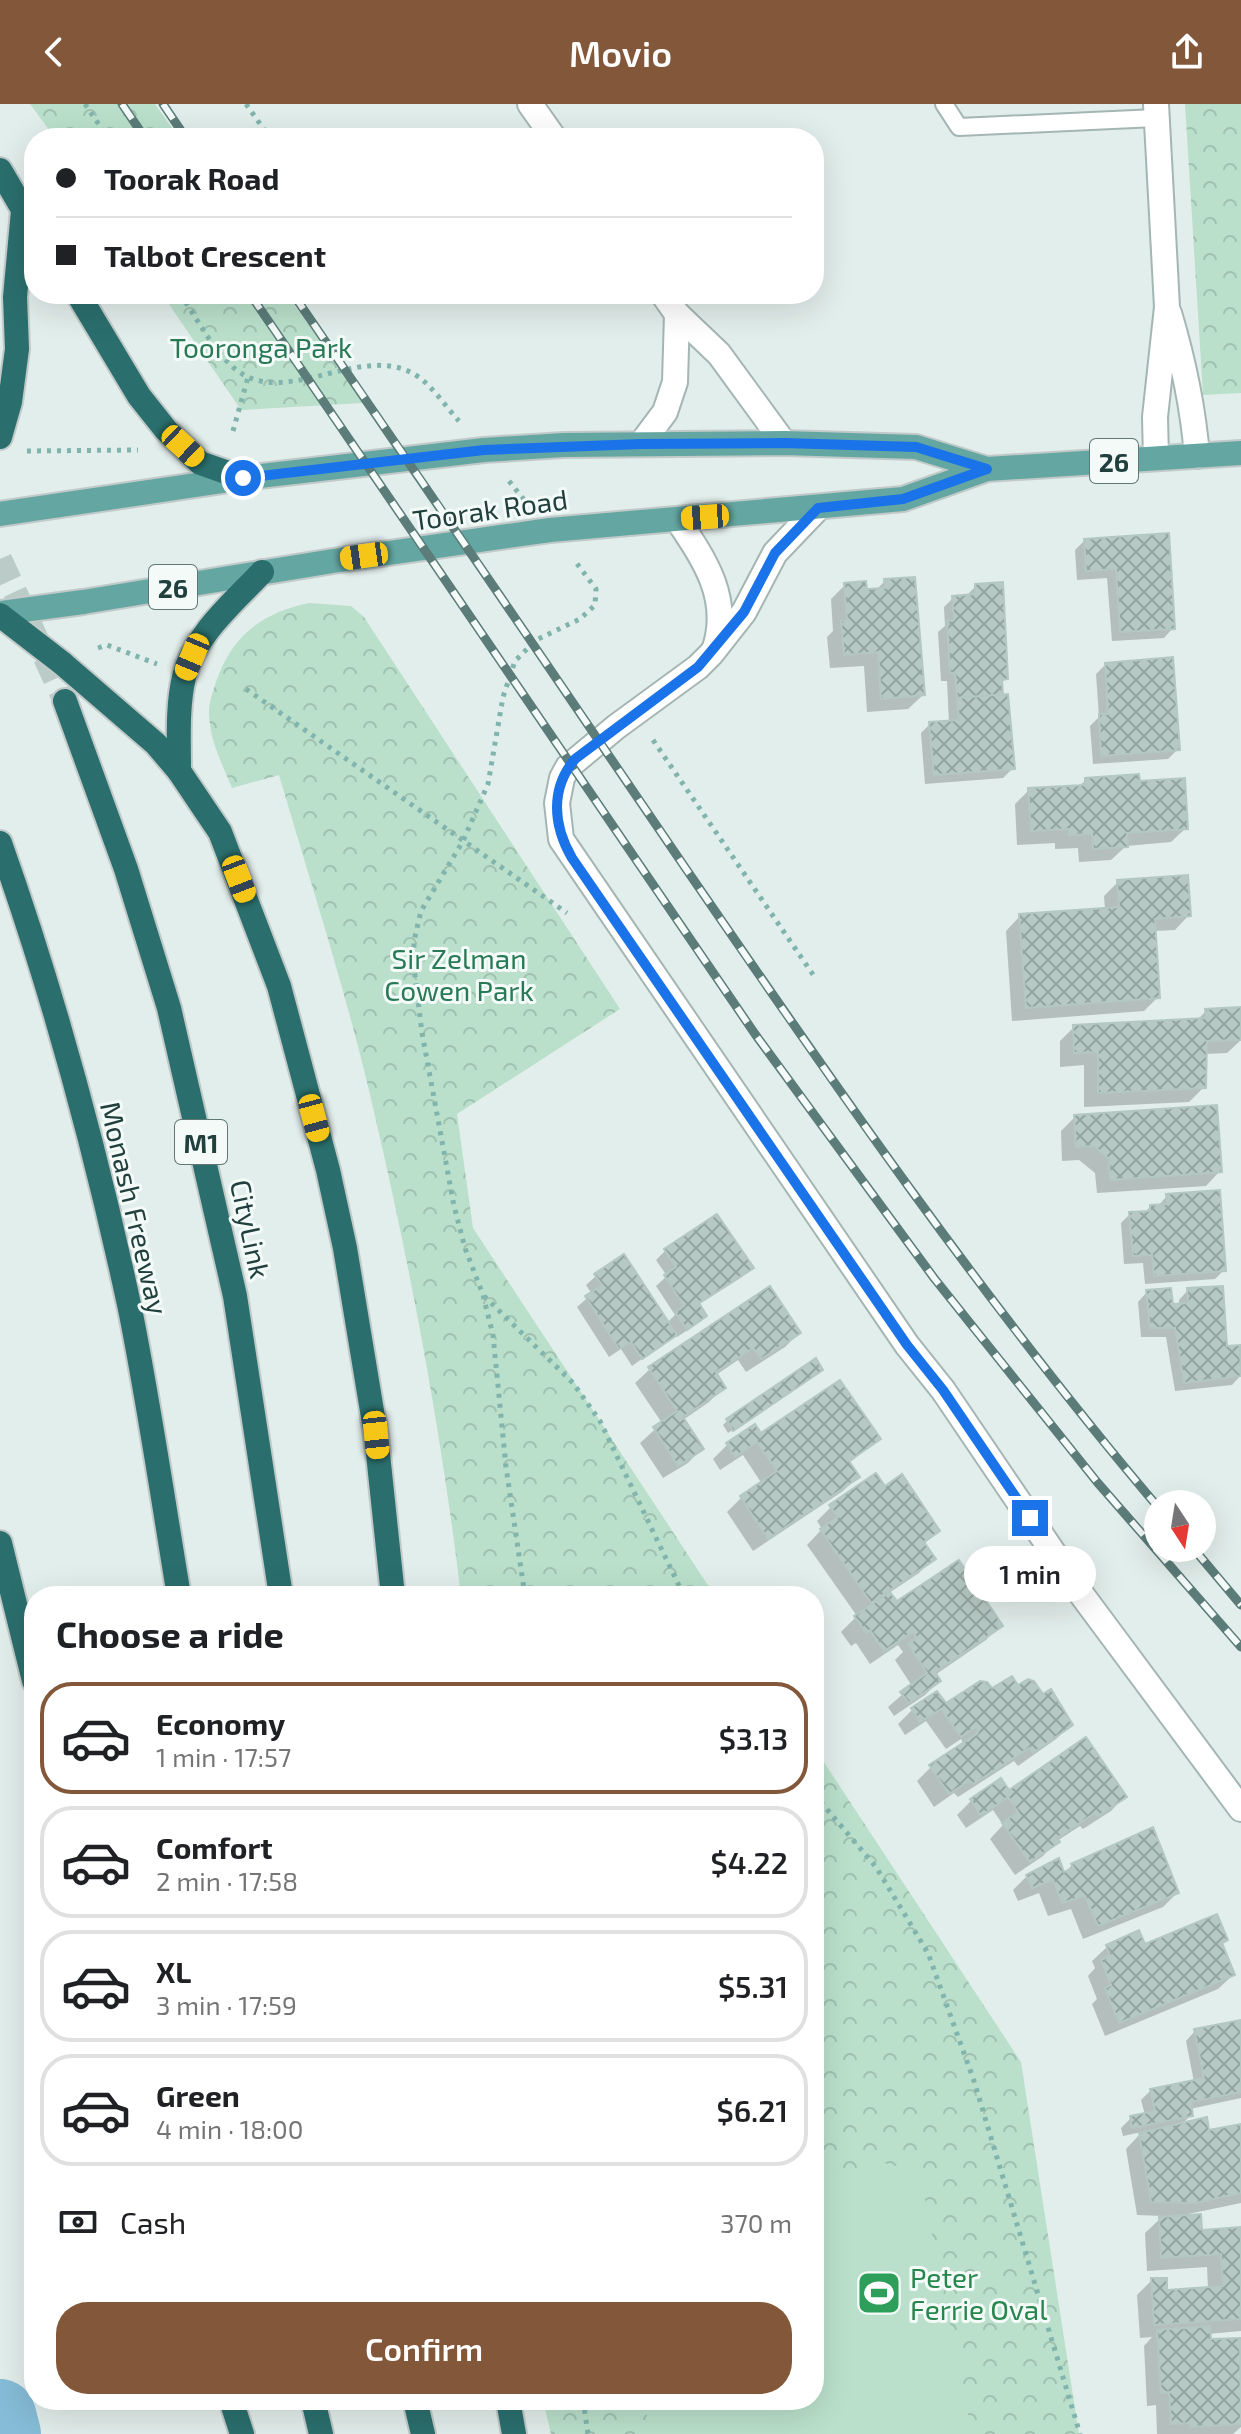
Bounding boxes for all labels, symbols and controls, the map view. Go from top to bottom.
icon: back [32,30,76,74]
icon: share [1165,30,1209,74]
text: Movio [569,31,672,74]
text: Toorak Road [104,160,279,196]
text: Talbot Crescent [104,237,326,273]
park label: Tooronga Park [170,330,352,364]
car [157,421,209,471]
road number: 26 [1090,439,1138,483]
route start [225,460,261,496]
street label: Toorak Road [410,481,570,537]
car [680,503,730,531]
car [339,541,389,571]
road number: 26 [149,565,197,609]
car [172,630,212,684]
car [219,852,259,906]
park label: Sir Zelman Cowen Park [384,941,534,1007]
car [296,1092,332,1144]
street label: Monash Freeway [94,1098,176,1318]
road number: M1 [175,1120,227,1164]
street label: CityLink [224,1176,278,1282]
car [362,1410,390,1460]
north arrow [1144,1490,1216,1562]
map controls [1144,1490,1216,1562]
route end [1012,1500,1048,1536]
callout: 1 min [964,1546,1096,1602]
text: 1 min [999,1558,1061,1589]
text: Choose a ride [56,1612,284,1655]
icon: car [60,1702,132,1774]
text: Economy [156,1705,285,1741]
text: $3.13 [719,1720,788,1756]
text: 1 min · 17:57 [156,1741,291,1772]
icon: car [60,1826,132,1898]
text: Comfort [156,1829,273,1865]
text: $4.22 [710,1844,788,1880]
text: 2 min · 17:58 [156,1865,298,1896]
icon: car [60,1950,132,2022]
text: XL [156,1953,191,1989]
text: $5.31 [718,1968,788,2004]
text: 3 min · 17:59 [156,1989,297,2020]
icon: car [60,2074,132,2146]
text: Green [156,2077,240,2113]
text: $6.21 [716,2092,788,2128]
text: 4 min · 18:00 [156,2113,303,2144]
icon: cash [56,2200,100,2244]
text: Cash [120,2204,186,2240]
text: 370 m [720,2207,792,2238]
place label: Peter Ferrie Oval [910,2260,1048,2326]
sports icon: Peter Ferrie Oval [855,2269,903,2317]
button: Confirm [56,2302,792,2394]

